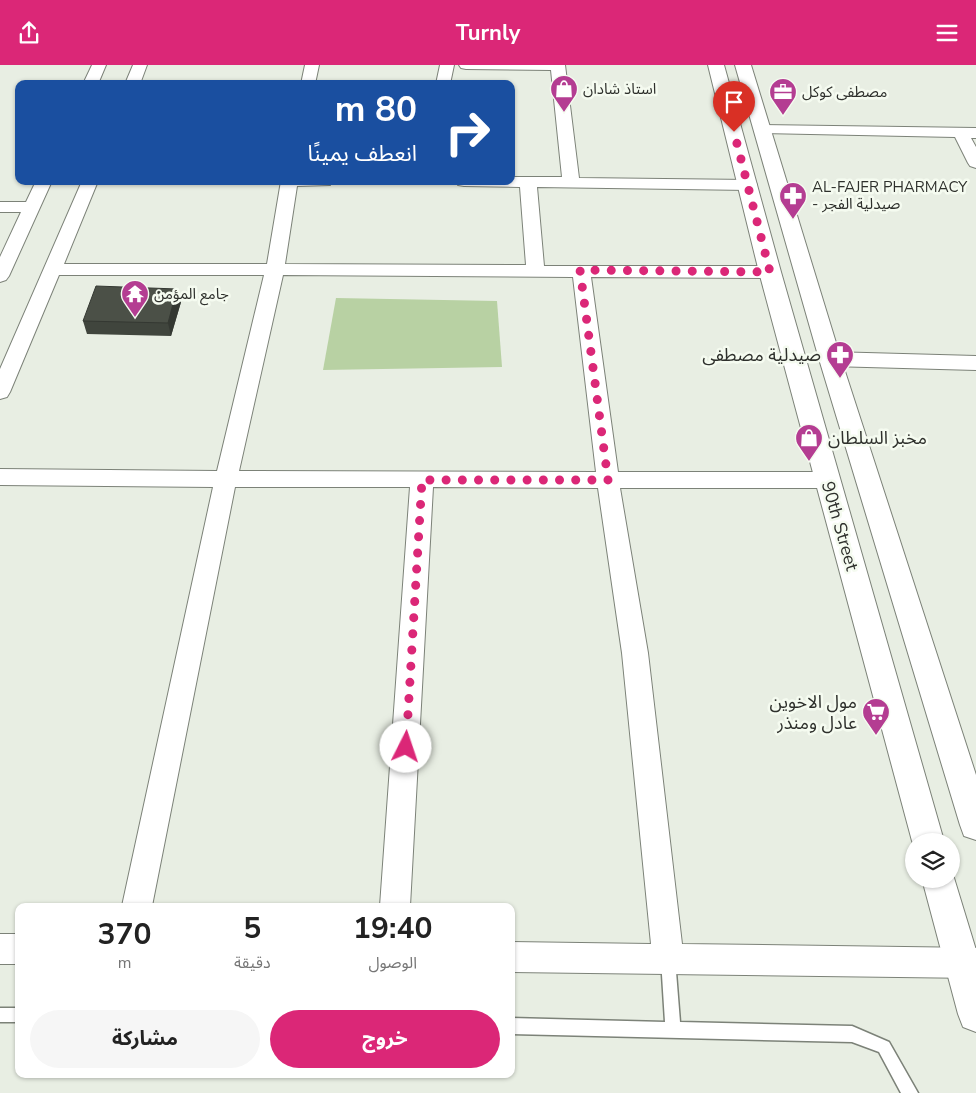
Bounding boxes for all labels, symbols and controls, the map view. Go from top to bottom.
text: Turnly [456,18,520,48]
icon: share [15,19,43,47]
icon: menu [933,19,961,47]
shop icon: استاذ شادان [549,74,579,113]
office icon: مصطفى كوكل [768,77,798,116]
place label: استاذ شادان [583,79,656,99]
pin [713,81,755,132]
place label: مصطفى كوكل [802,82,887,102]
text: 80 m [335,86,417,133]
icon: arrive [720,88,748,116]
icon: right [435,100,500,165]
text: انعطف يمينًا [308,139,417,169]
place label: AL-FAJER PHARMACY - صيدلية الفجر [812,177,968,214]
pharmacy icon: AL-FAJER PHARMACY - صيدلية الفجر [778,181,808,220]
temple icon: جامع المؤمن [120,279,150,318]
place label: جامع المؤمن [154,284,229,306]
pharmacy icon: صيدلية مصطفى [825,340,855,379]
place label: صيدلية مصطفى [702,343,821,367]
shop icon: مخبز السلطان [794,423,824,462]
place label: مخبز السلطان [828,426,927,450]
street label: 90th Street [816,479,864,574]
place label: مول الاخوين عادل ومنذر [770,690,857,735]
supermarket icon: مول الاخوين عادل ومنذر [861,697,891,736]
position arrow [379,720,431,772]
map controls [905,833,960,888]
button: layers [905,833,960,888]
text: 5 [243,908,261,949]
text: 19:40 [353,908,432,949]
text: 370 [98,914,152,955]
text: m [118,952,131,974]
text: دقيقة [234,952,271,974]
text: الوصول [368,952,417,974]
button: مشاركة [30,1010,260,1068]
button: خروج [270,1010,500,1068]

